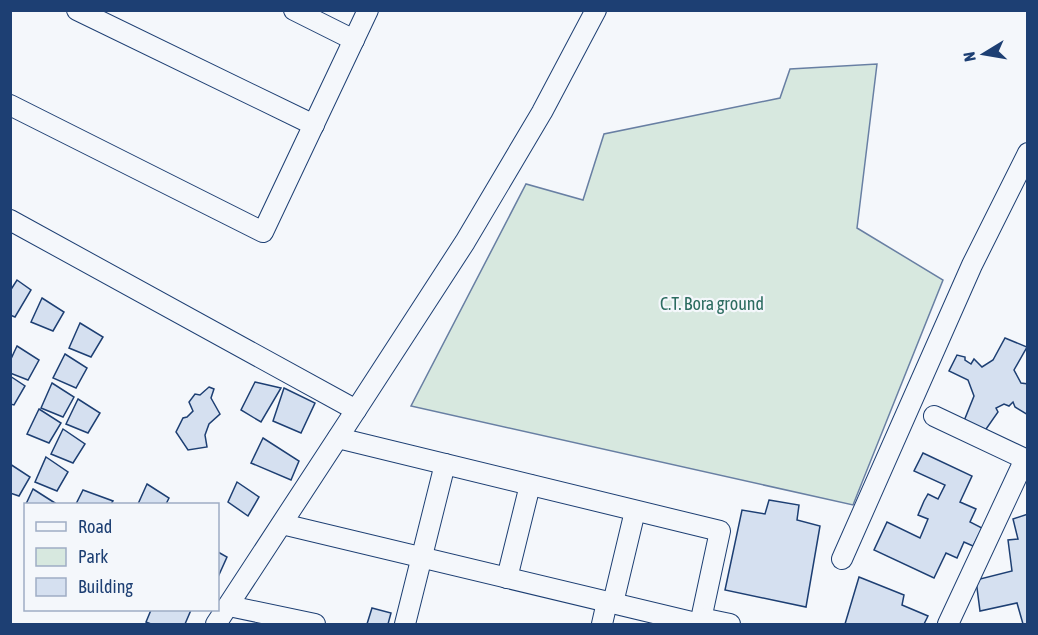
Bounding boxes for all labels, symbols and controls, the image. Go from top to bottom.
north arrow [954,24,1014,84]
text: N [960,51,979,63]
park label: C.T. Bora ground [660,293,764,314]
legend [24,503,219,611]
text: Road [78,516,112,537]
text: Park [78,546,108,567]
text: Building [78,576,133,597]

